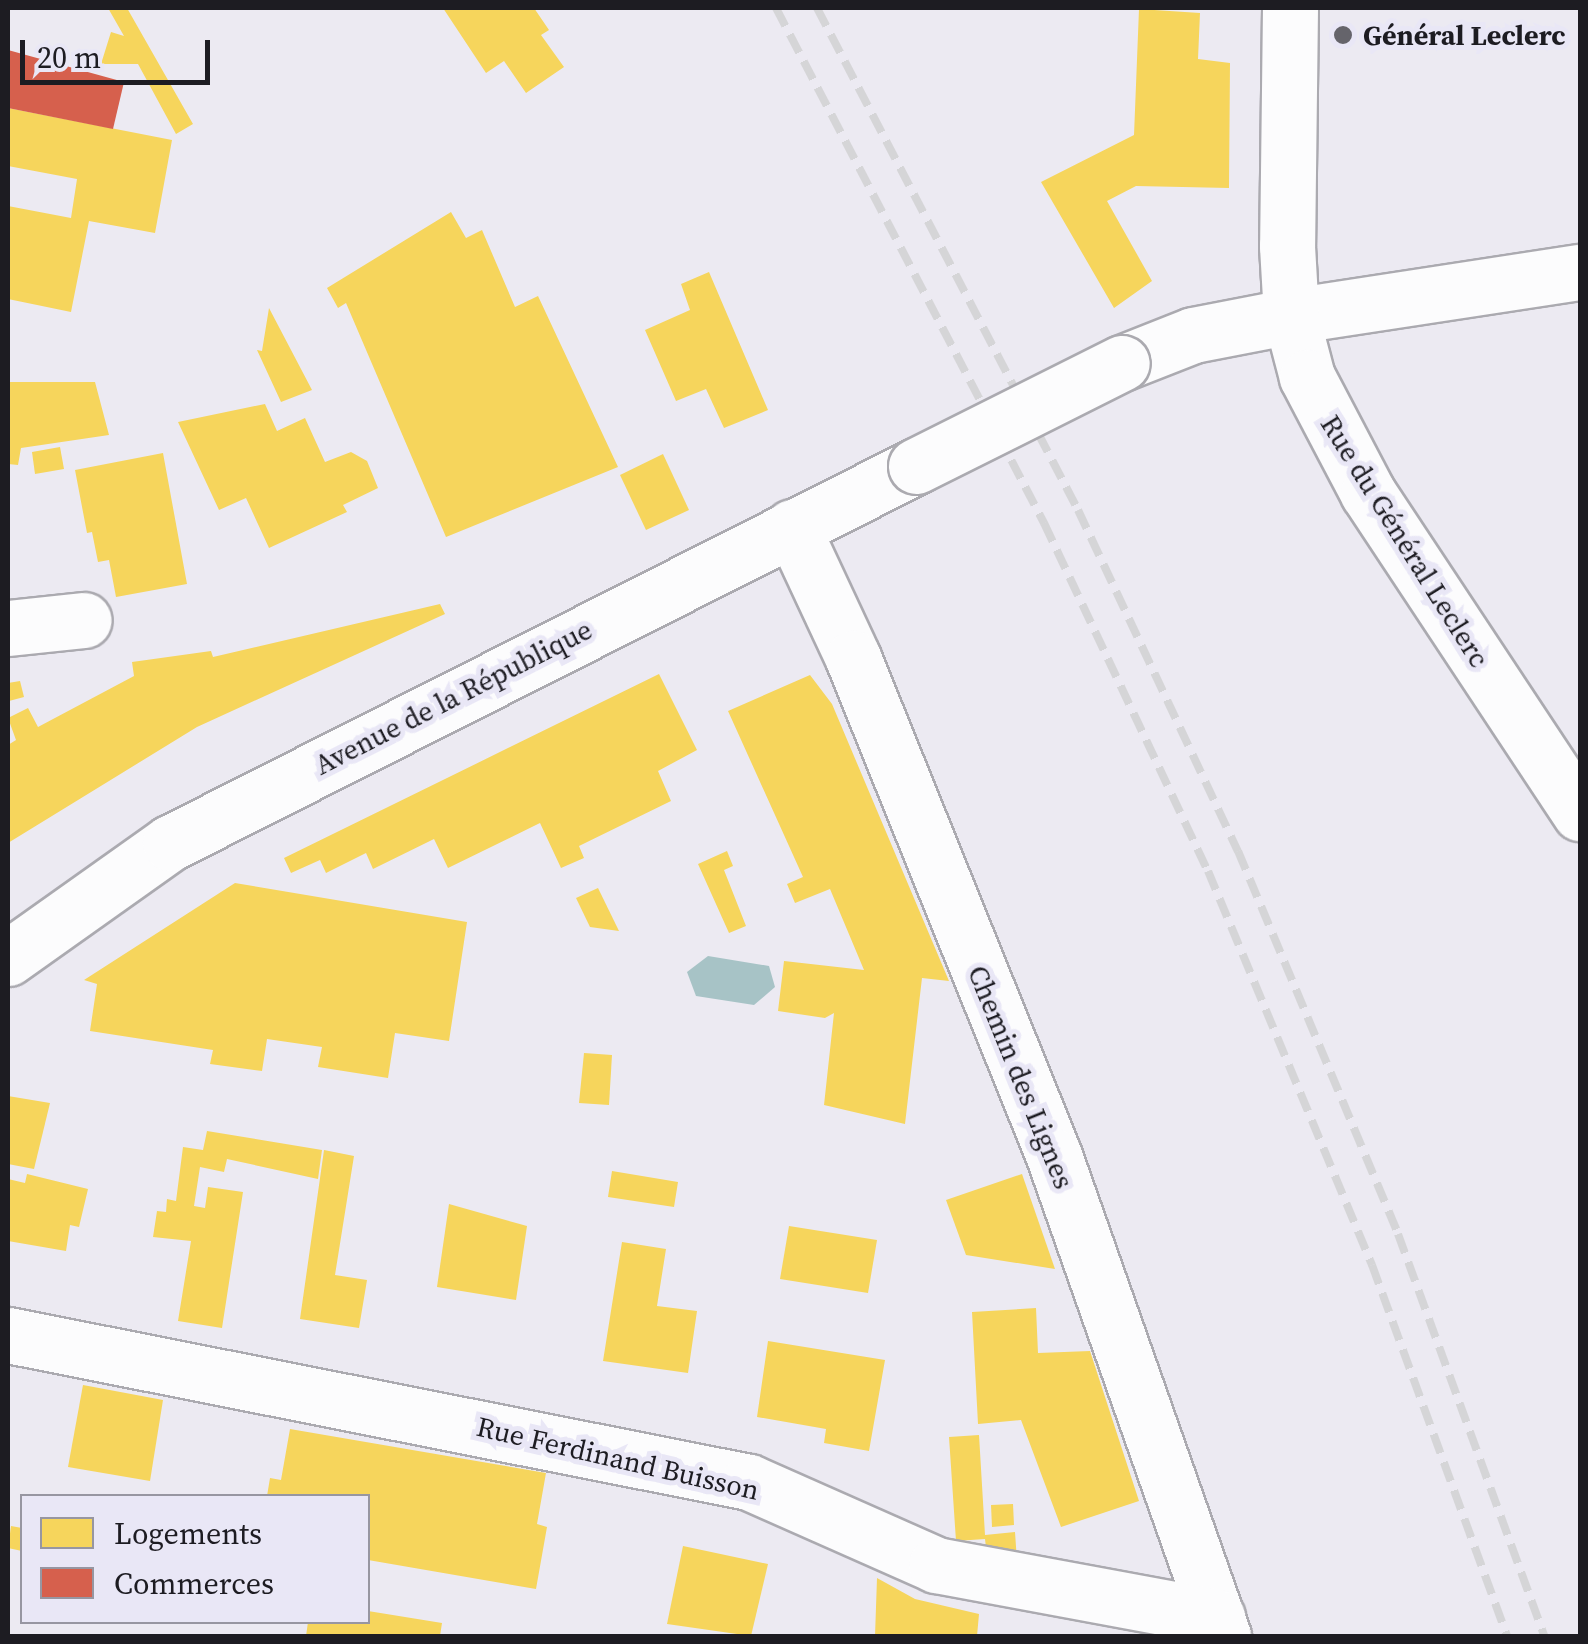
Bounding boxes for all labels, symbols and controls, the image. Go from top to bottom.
place label: Général Leclerc [1363,18,1566,52]
scale bar [25,20,215,82]
marker: Général Leclerc [1332,24,1354,46]
text: 20 m [37,37,101,78]
street label: Rue du Général Leclerc [1314,409,1496,673]
street label: Avenue de la République [309,612,597,782]
street label: Chemin des Lignes [961,961,1081,1193]
street label: Rue Ferdinand Buisson [474,1409,762,1507]
legend [20,1494,370,1624]
text: Logements [114,1513,262,1554]
text: Commerces [114,1563,274,1604]

